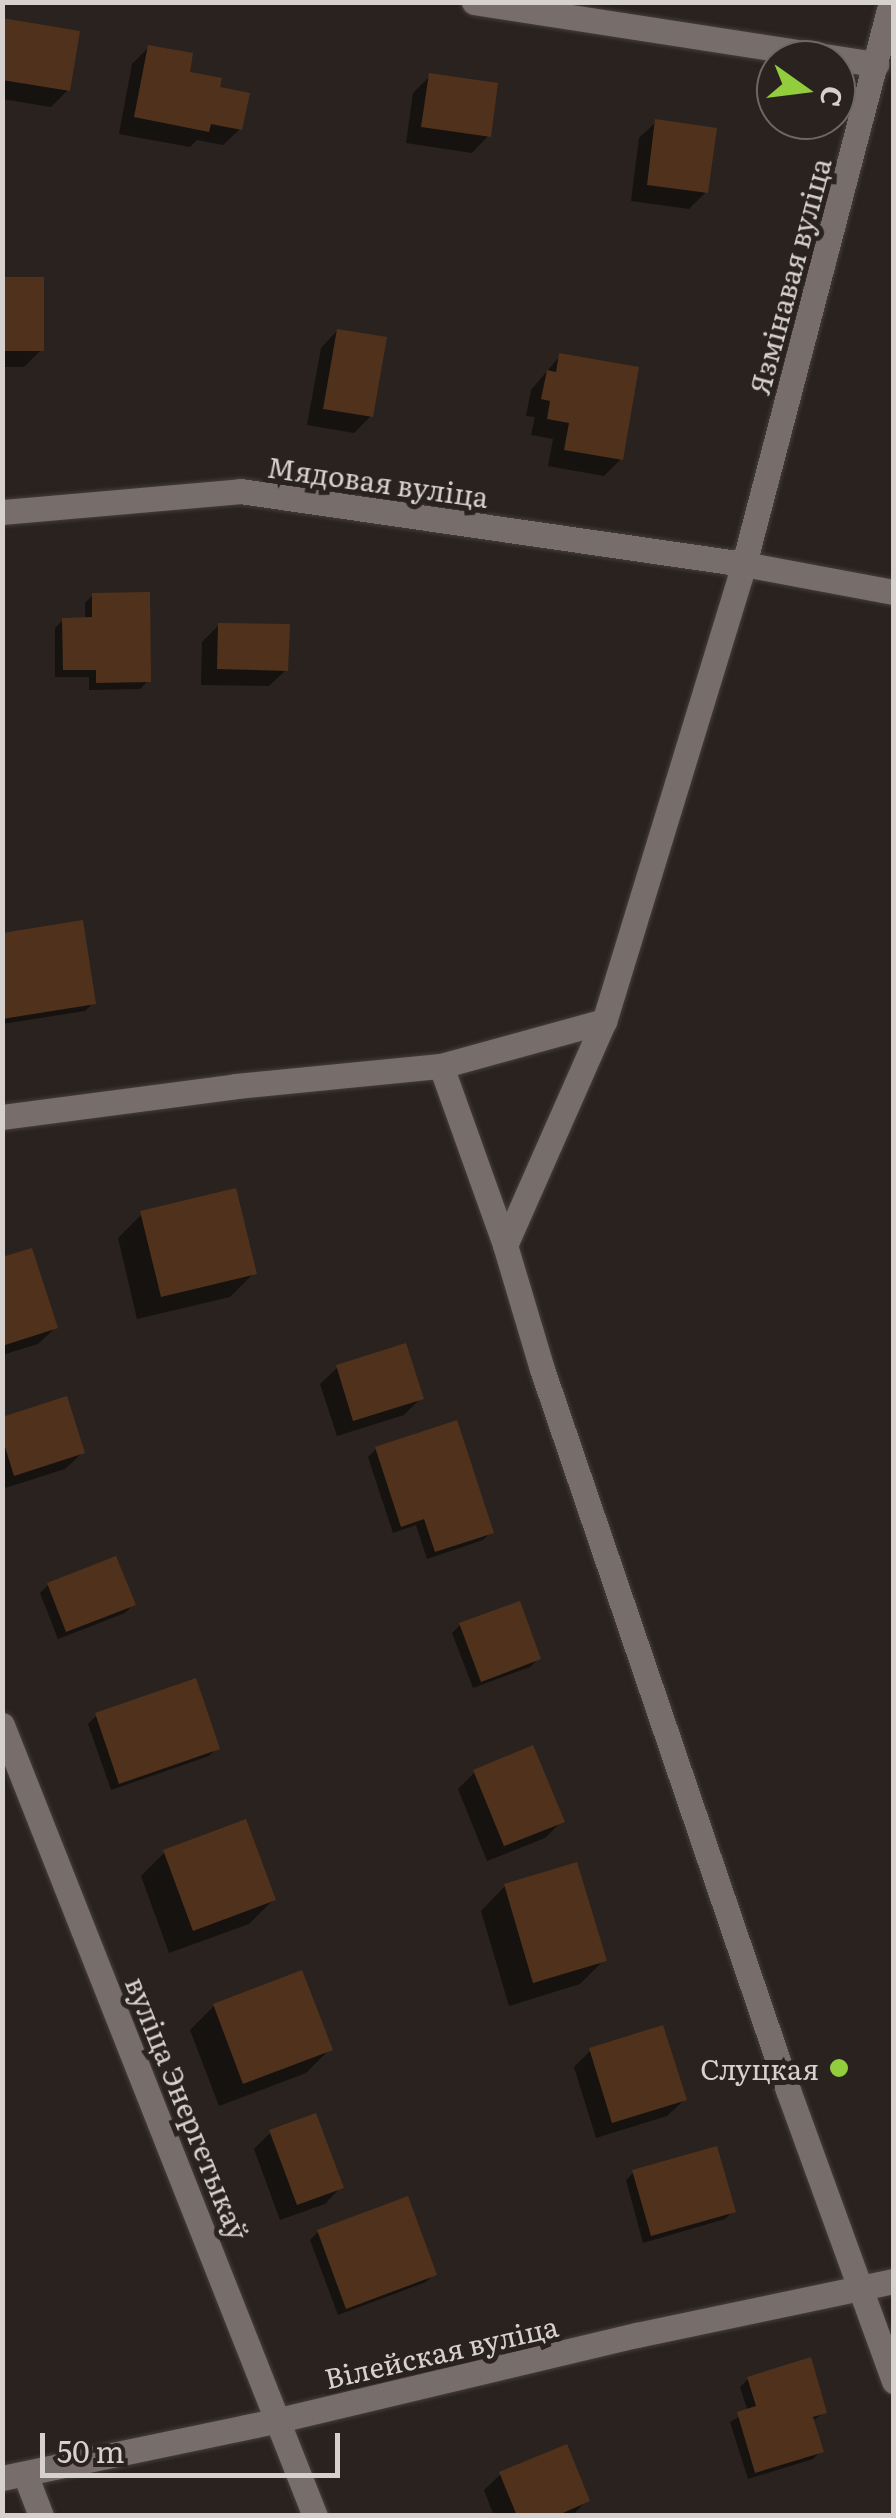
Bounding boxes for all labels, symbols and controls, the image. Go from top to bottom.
north arrow [756,40,856,140]
text: С [810,82,856,111]
street label: Язмінавая вуліца [741,154,837,398]
street label: Мядовая вуліца [265,449,491,513]
street label: вуліца Энергетыкаў [120,1972,256,2244]
place label: Слуцкая [700,2051,819,2085]
marker: Слуцкая [828,2057,850,2079]
street label: Вілейская вуліца [321,2308,561,2394]
scale bar [45,2413,345,2475]
text: 50 m [57,2428,125,2472]

